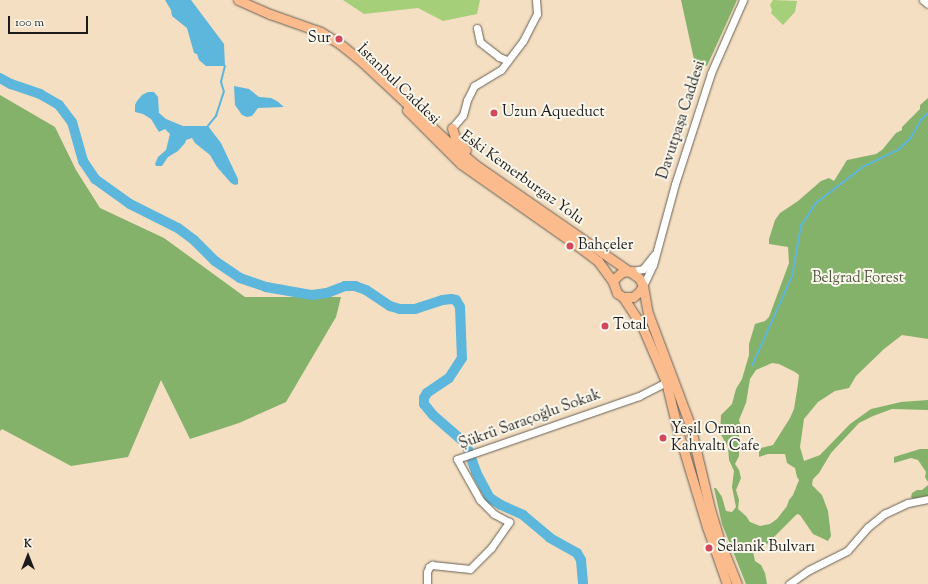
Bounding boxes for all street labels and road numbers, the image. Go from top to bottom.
street label: İstanbul Caddesi [353,41,443,129]
street label: Davutpaşa Caddesi [654,58,710,182]
street label: Eski Kemerburgaz Yolu [457,127,587,229]
street label: Şükrü Saraçoğlu Sokak [457,386,603,454]

